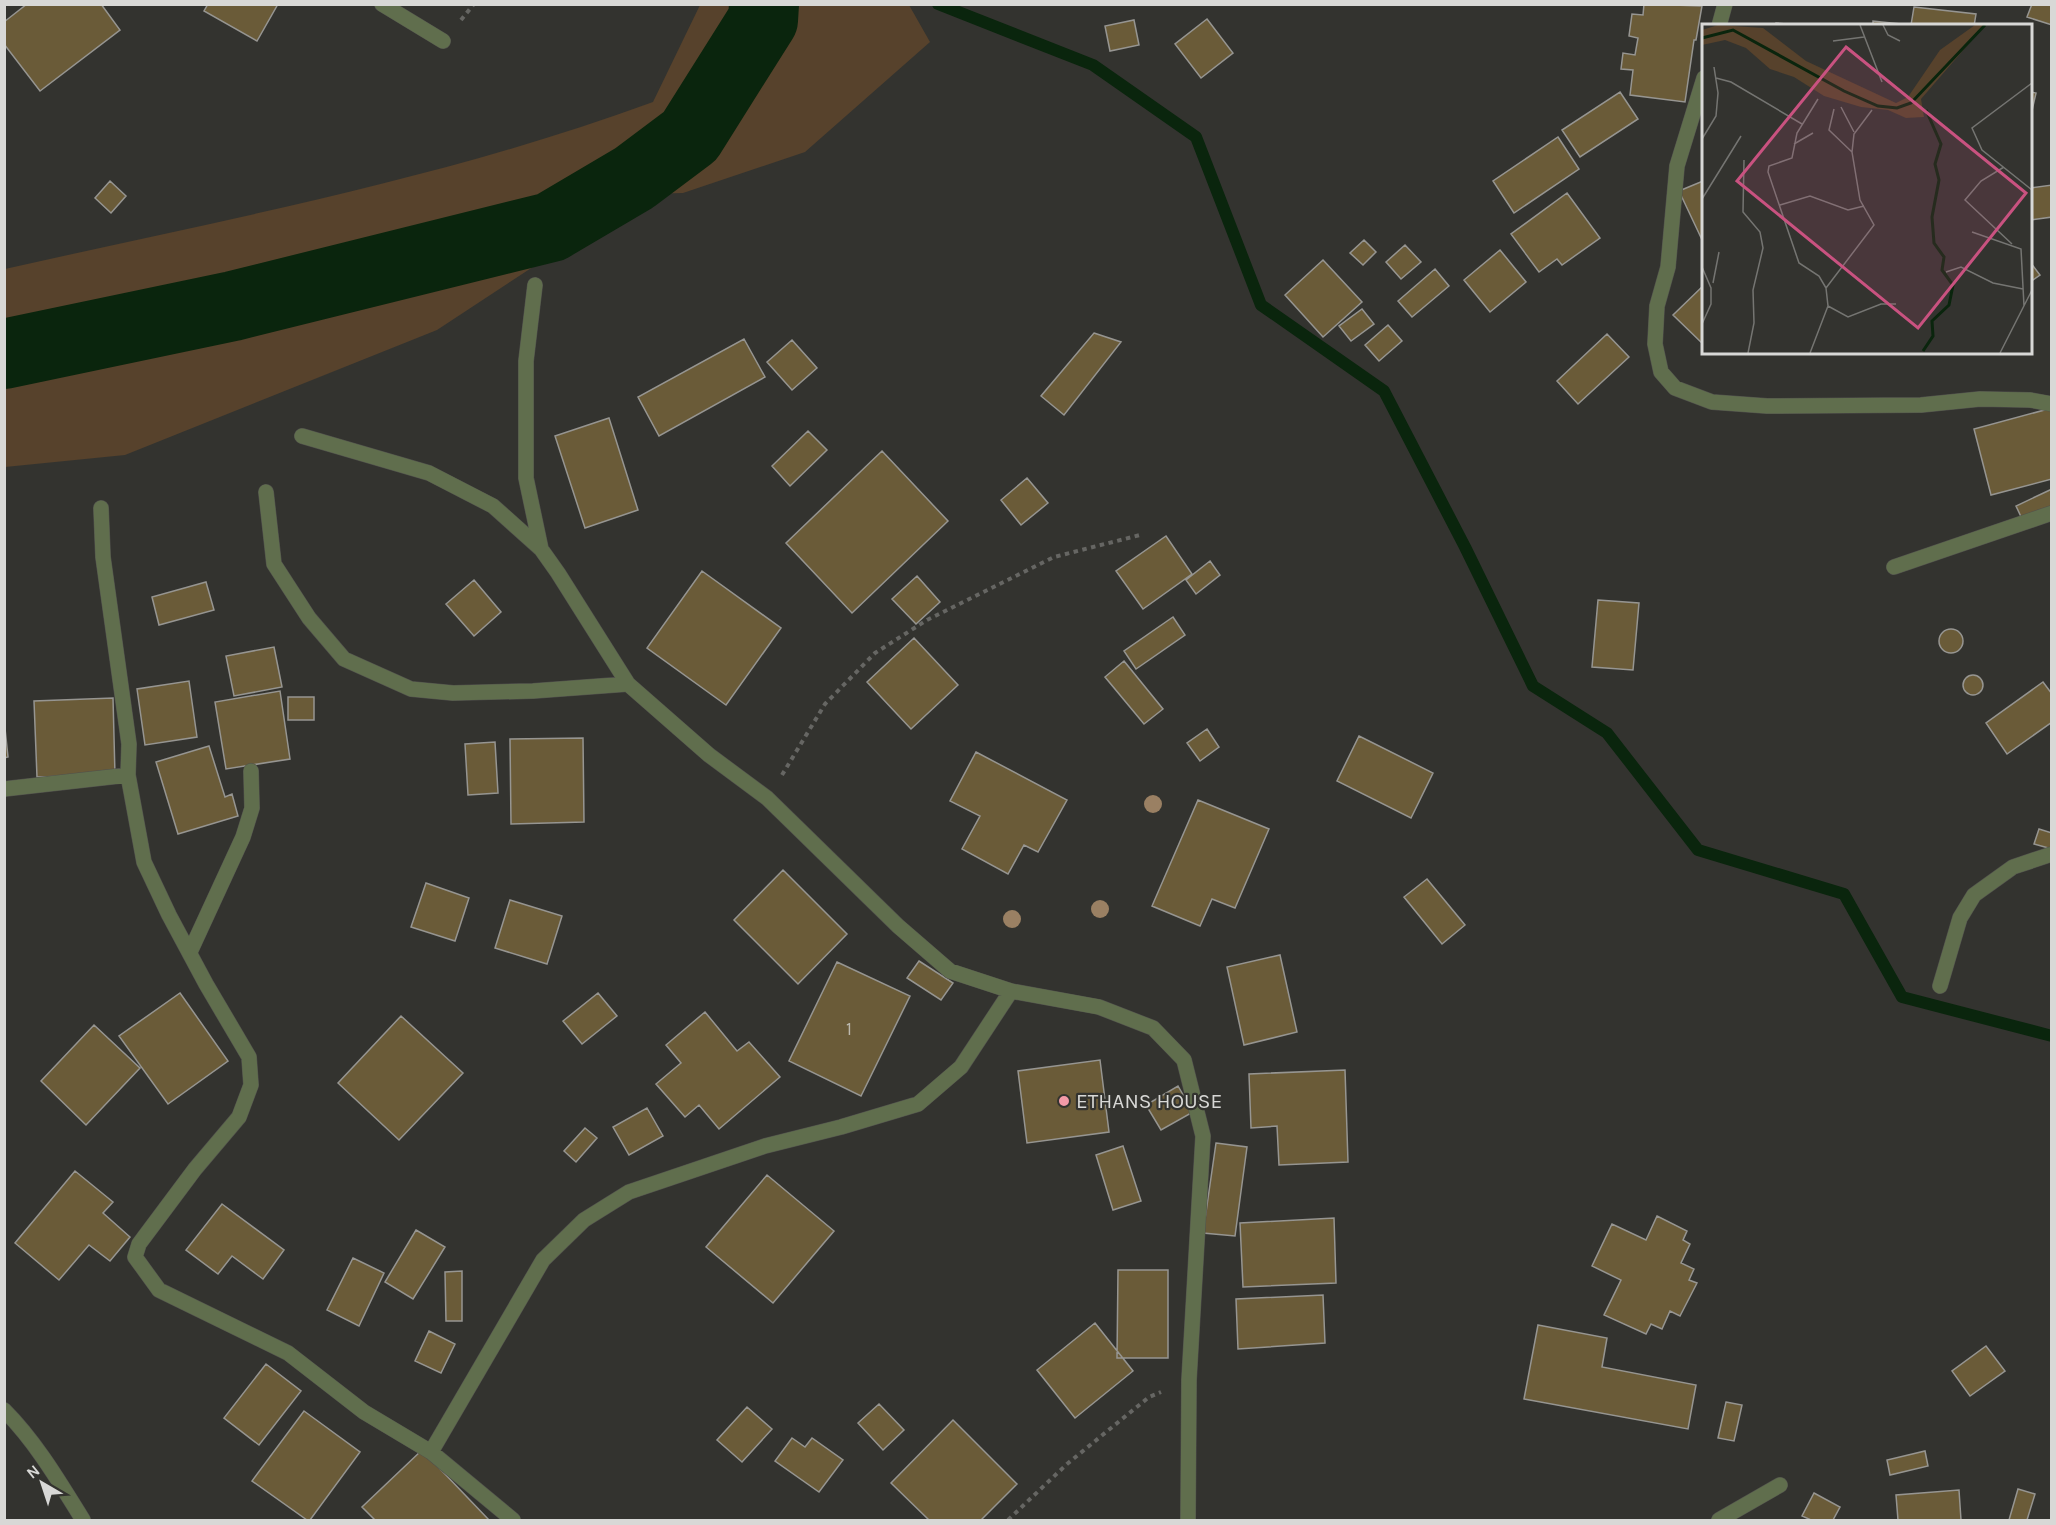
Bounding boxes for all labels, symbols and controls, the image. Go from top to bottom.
inset map [1702,24,2032,354]
house number: 1 [846,1018,852,1040]
place label: ETHANS HOUSE [1076,1089,1222,1113]
marker: ETHANS HOUSE [1057,1094,1071,1108]
north arrow [12,1453,72,1513]
text: N [22,1461,43,1483]

